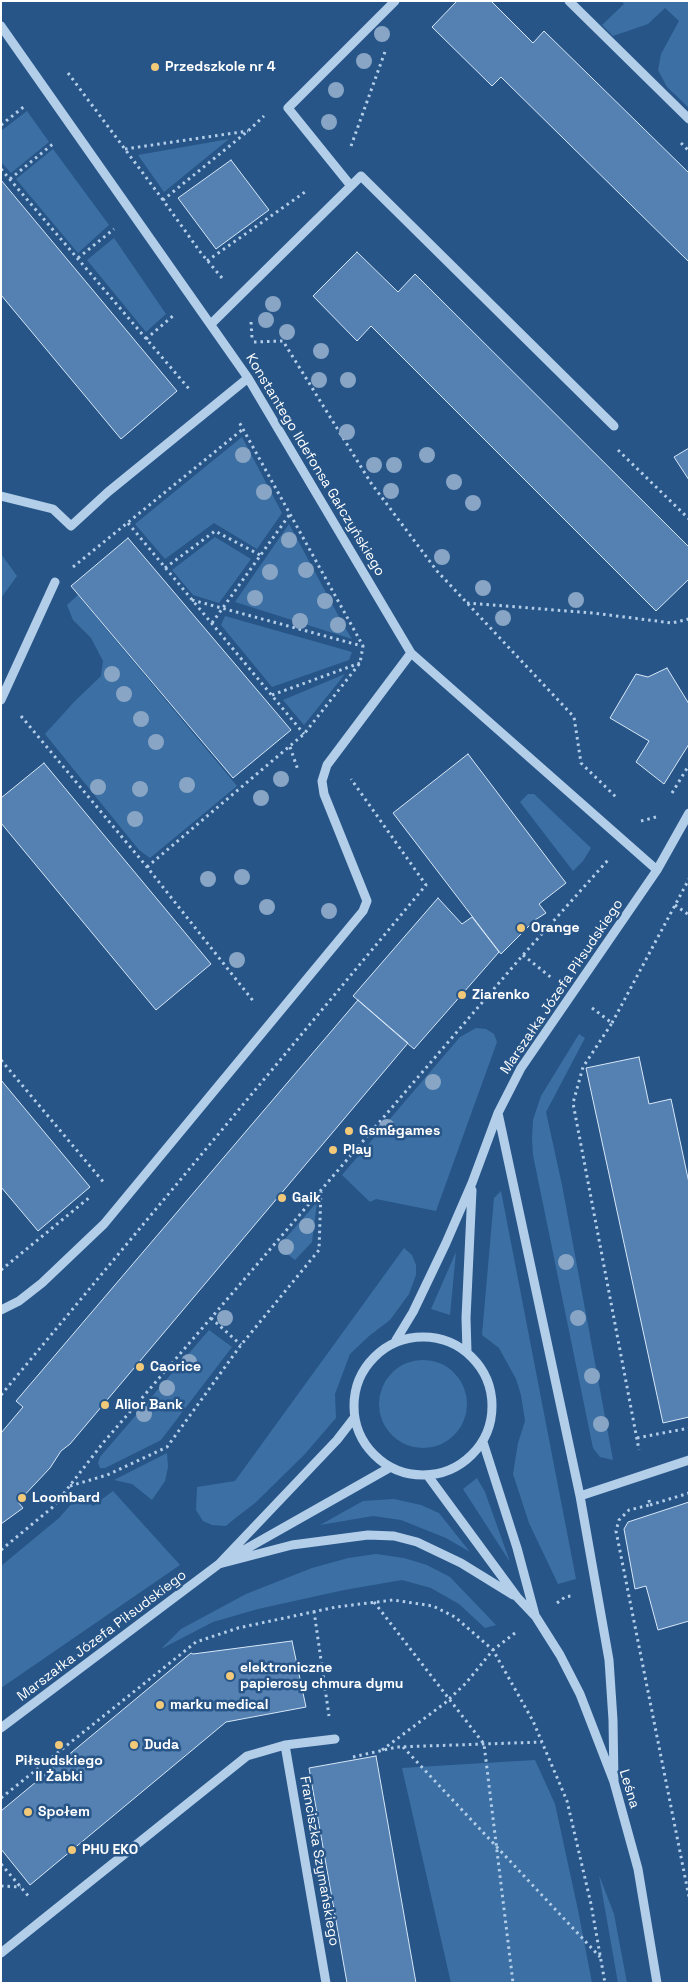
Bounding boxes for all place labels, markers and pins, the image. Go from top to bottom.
place label: Przedszkole nr 4 [165,59,276,75]
marker: Przedszkole nr 4 [149,61,161,73]
place label: Orange [531,920,580,936]
marker: Orange [515,922,527,934]
place label: Ziarenko [472,987,530,1003]
marker: Ziarenko [456,989,468,1001]
place label: Gsm&games [359,1123,440,1139]
marker: Gsm&games [343,1125,355,1137]
place label: Play [343,1142,372,1158]
marker: Play [327,1144,339,1156]
place label: Gaik [292,1190,321,1206]
marker: Gaik [276,1192,288,1204]
place label: Caorice [150,1359,201,1375]
marker: Caorice [134,1361,146,1373]
place label: Alior Bank [115,1397,183,1413]
marker: Alior Bank [99,1399,111,1411]
place label: Loombard [32,1490,100,1506]
marker: Loombard [16,1492,28,1504]
place label: elektroniczne papierosy chmura dymu [240,1660,403,1692]
marker: elektroniczne papierosy chmura dymu [224,1670,236,1682]
place label: marku medical [170,1697,268,1713]
marker: marku medical [154,1699,166,1711]
place label: Duda [144,1737,179,1753]
marker: Piłsudskiego II Żabki [53,1739,65,1751]
marker: Duda [128,1739,140,1751]
place label: Piłsudskiego II Żabki [15,1753,103,1785]
place label: Społem [38,1804,90,1820]
marker: Społem [22,1806,34,1818]
place label: PHU EKO [82,1842,138,1858]
marker: PHU EKO [66,1844,78,1856]

